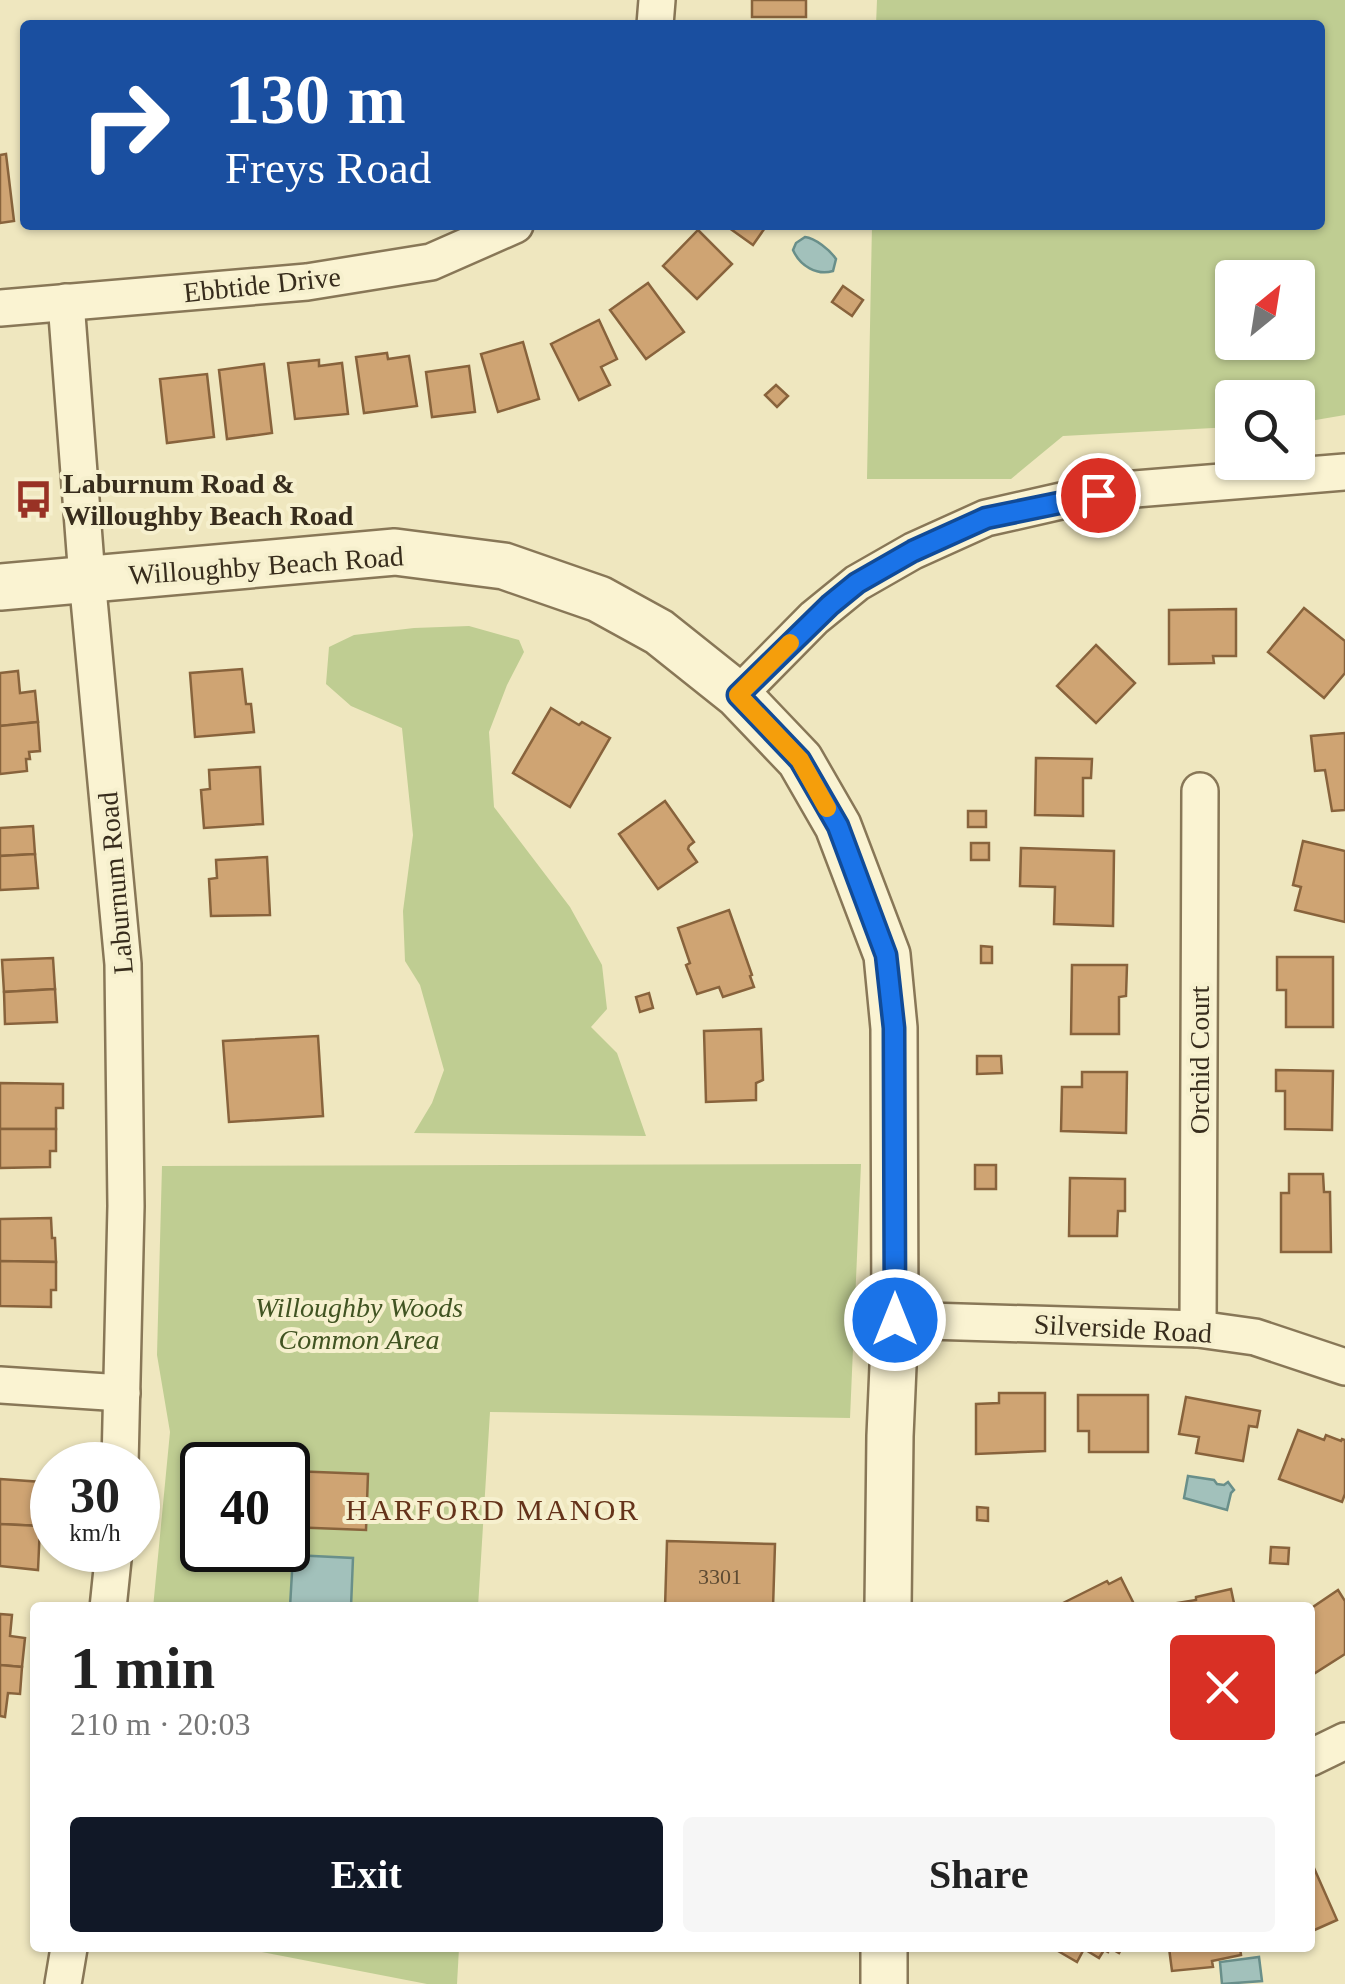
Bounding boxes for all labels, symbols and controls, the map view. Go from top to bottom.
icon: right [60,60,190,190]
text: 130 m [225,61,406,138]
text: Freys Road [225,143,431,193]
north arrow [1215,260,1315,360]
map controls [1215,260,1315,480]
street label: Ebbtide Drive [182,261,342,308]
button: search [1215,380,1315,480]
pin [1056,453,1141,538]
place label: Laburnum Road & Willoughby Beach Road [63,468,354,531]
icon: arrive [1071,468,1126,523]
bus stop icon: Laburnum Road & Willoughby Beach Road [12,478,54,520]
street label: Willoughby Beach Road [127,540,405,591]
street label: Laburnum Road [92,791,139,975]
street label: Orchid Court [1184,986,1215,1134]
position arrow [843,1268,947,1372]
park label: Willoughby Woods Common Area [255,1292,463,1355]
street label: Silverside Road [1033,1308,1213,1349]
speed limit sign: 40 [180,1442,310,1572]
text: 30 [70,1467,120,1523]
district label: HARFORD MANOR [345,1493,641,1526]
text: km/h [69,1519,121,1546]
house number: 3301 [698,1564,742,1589]
text: 1 min [70,1635,215,1701]
button: close [1170,1635,1275,1740]
text: 210 m · 20:03 [70,1706,250,1742]
button: Exit [70,1817,663,1932]
button: Share [683,1817,1275,1932]

